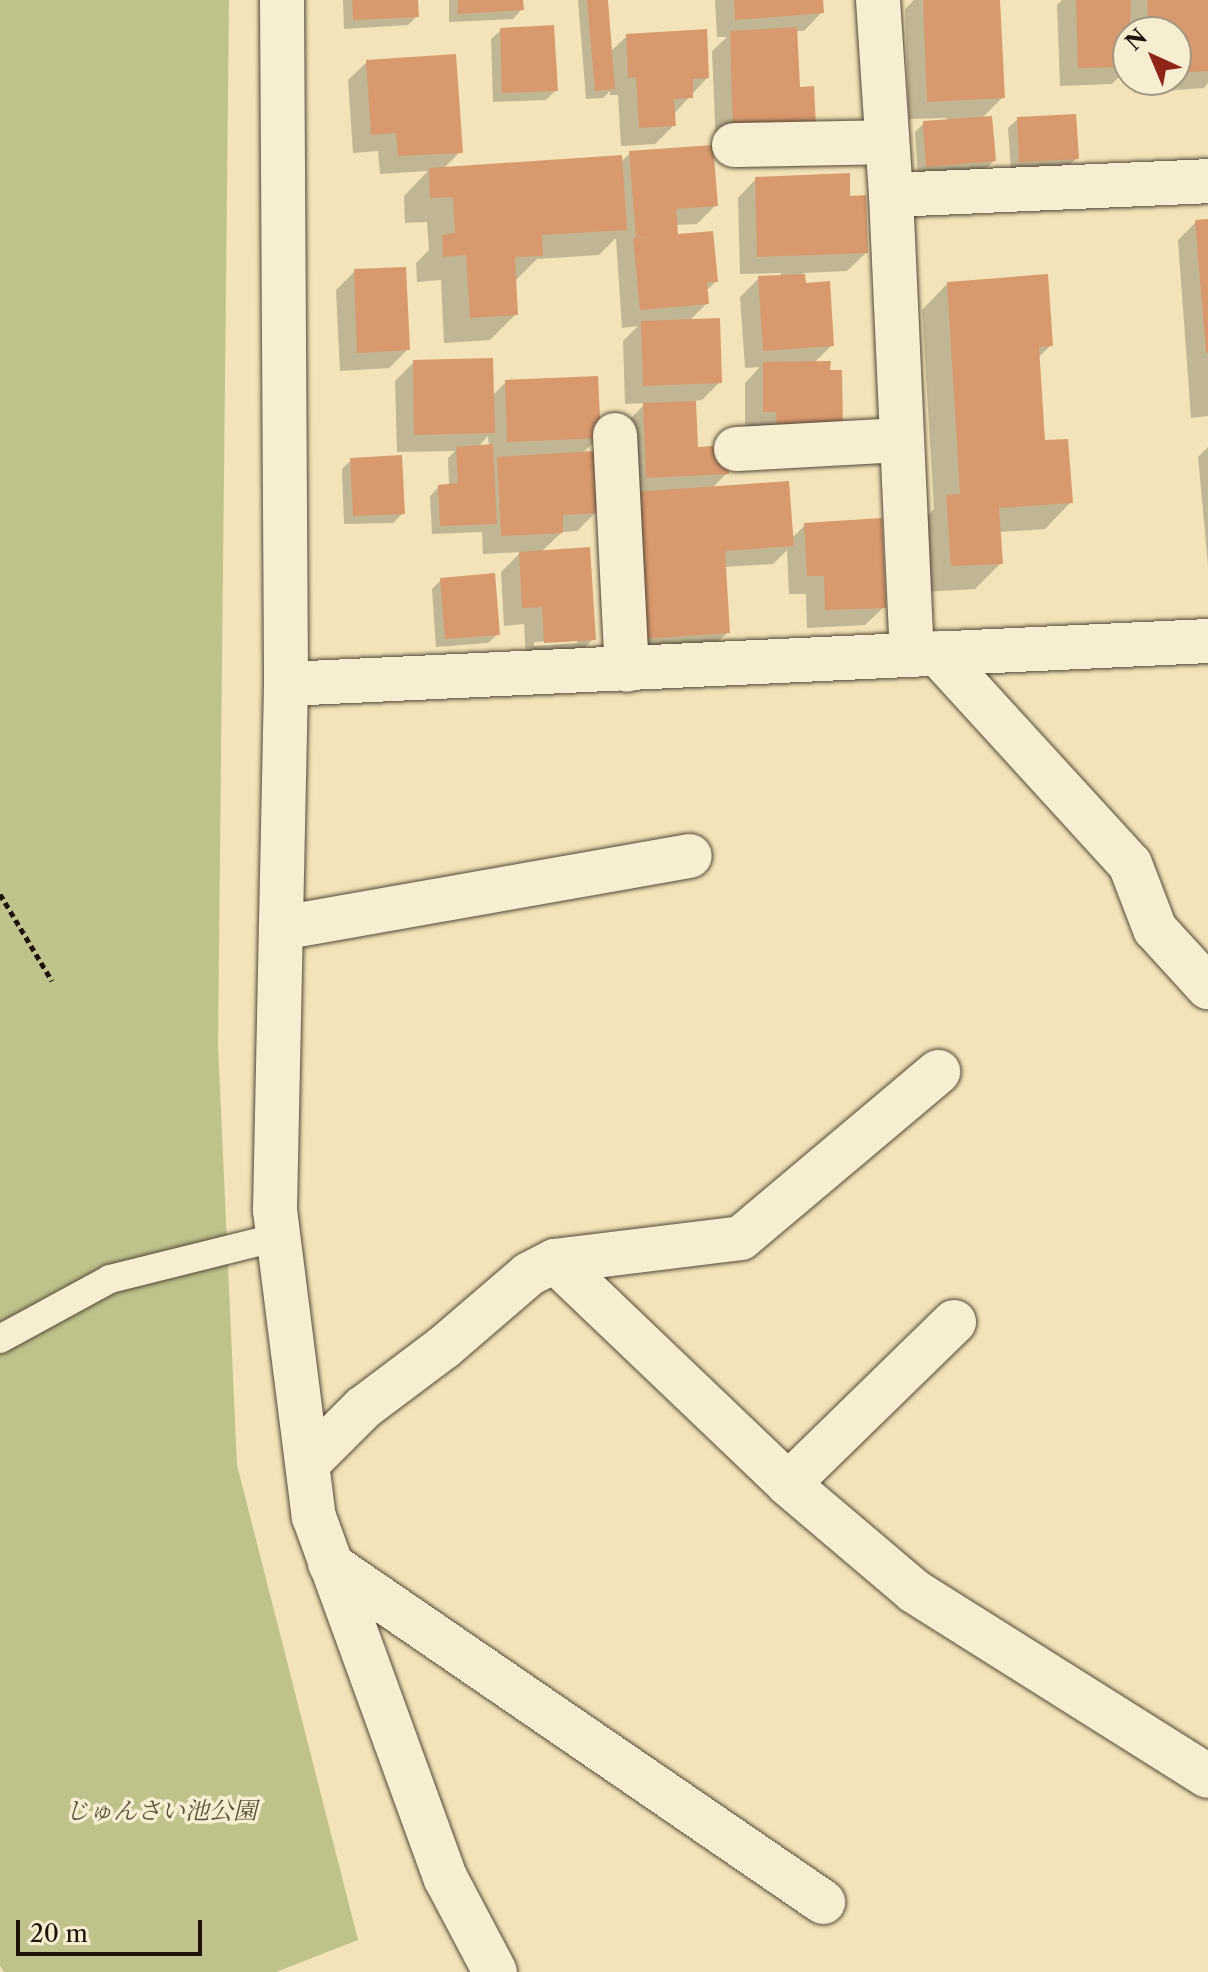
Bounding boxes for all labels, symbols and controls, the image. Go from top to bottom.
north arrow [1112,16,1192,96]
text: N [1120,23,1153,56]
park label: じゅんさい池公園 [65,1797,257,1825]
scale bar [20,1904,206,1954]
text: 20 m [30,1919,88,1948]

